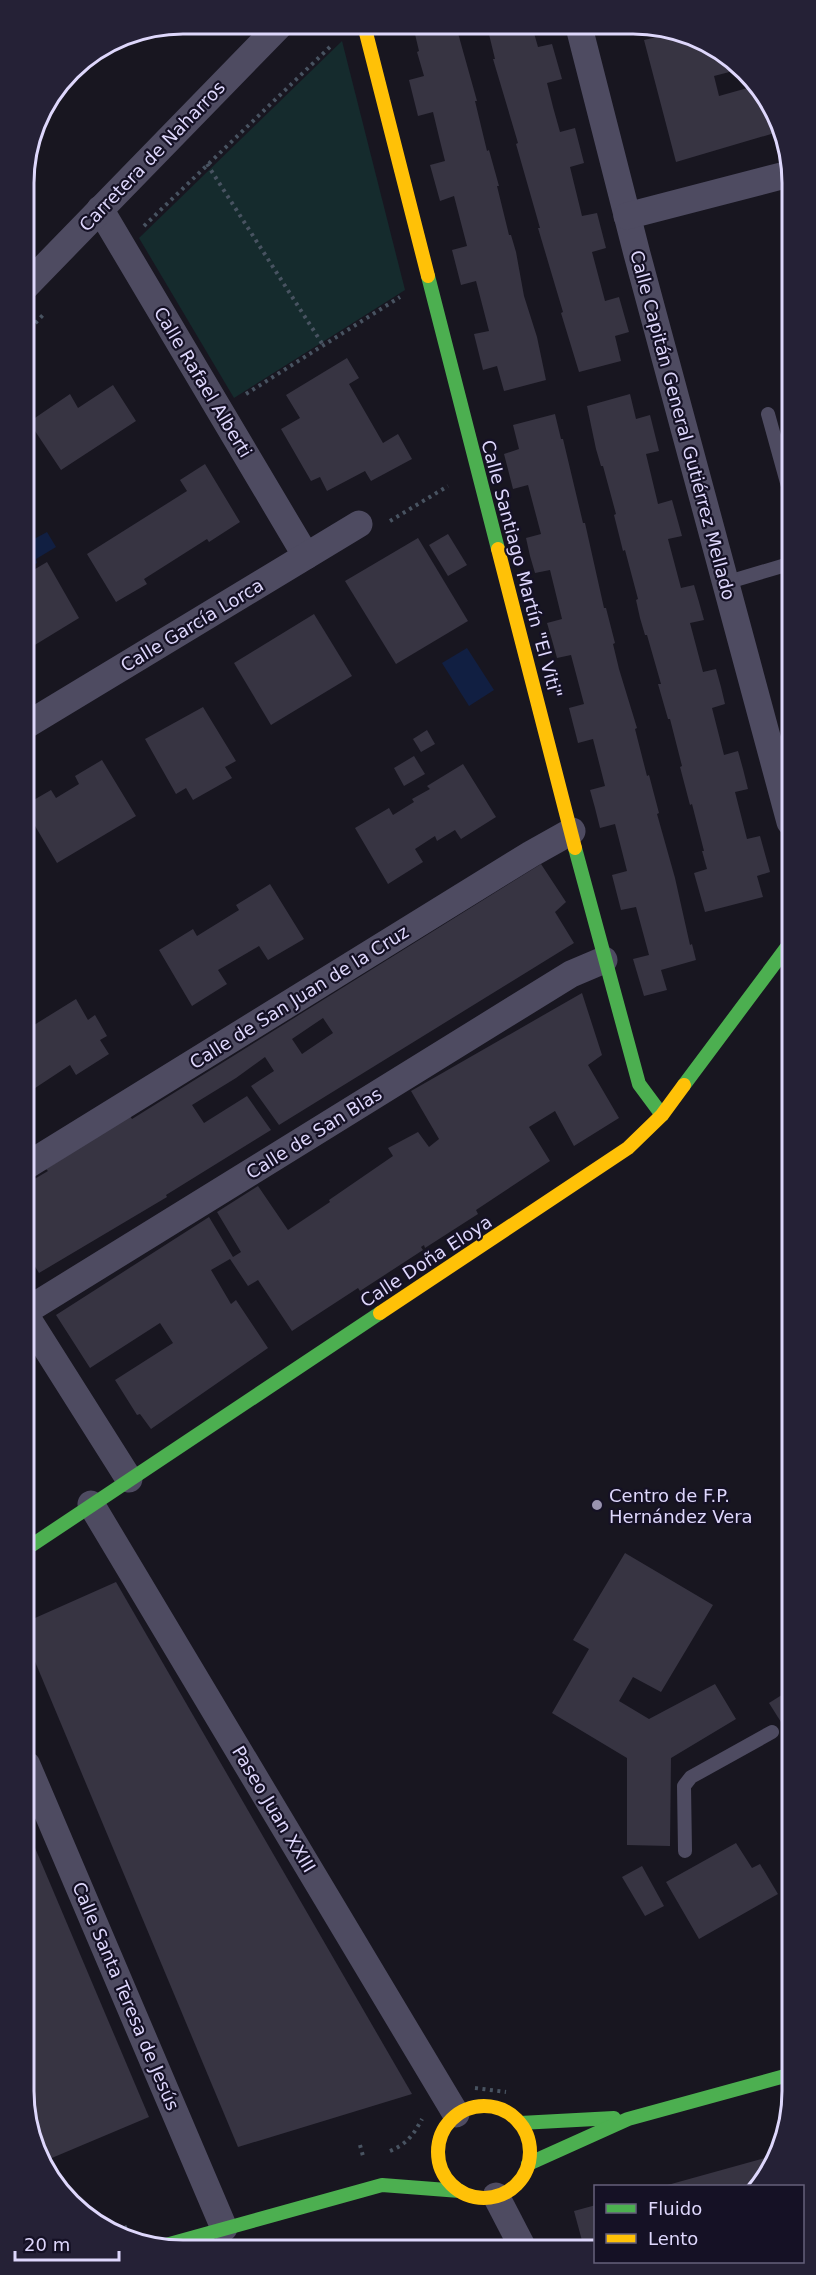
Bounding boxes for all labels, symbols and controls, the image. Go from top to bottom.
street label: Carretera de Naharros [75,77,229,235]
street label: Calle Capitán General Gutiérrez Mellado [626,248,740,602]
street label: Calle Rafael Alberti [150,303,256,461]
street label: Calle Santiago Martín "El Viti" [477,438,567,700]
street label: Calle García Lorca [117,574,267,676]
street label: Calle de San Juan de la Cruz [186,921,412,1073]
street label: Calle de San Blas [242,1083,386,1183]
street label: Calle Doña Eloya [356,1211,496,1311]
place label: Centro de F.P. Hernández Vera [609,1485,753,1527]
marker: Centro de F.P. Hernández Vera [590,1498,604,1512]
street label: Paseo Juan XXIII [228,1742,320,1876]
street label: Calle Santa Teresa de Jesús [68,1879,184,2113]
legend [594,2185,804,2263]
text: Fluido [648,2198,702,2219]
scale bar [15,2224,118,2262]
text: Lento [648,2228,698,2249]
text: 20 m [24,2234,70,2255]

